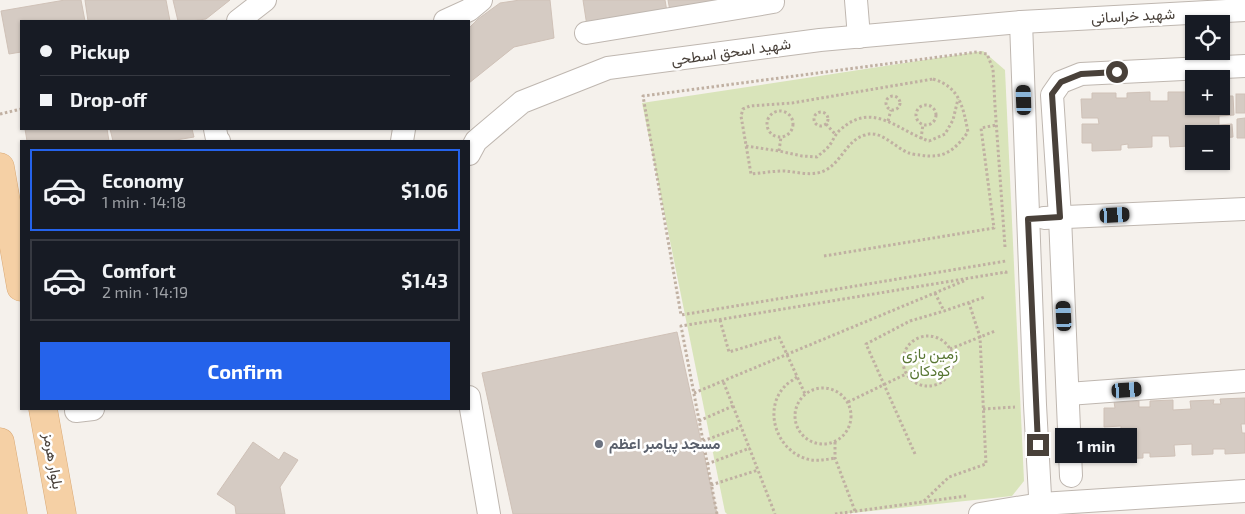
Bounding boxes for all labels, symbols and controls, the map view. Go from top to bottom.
street label: شهید خراسانی [1090,4,1176,28]
map controls [1185,15,1230,170]
button: locate [1185,15,1230,60]
street label: شهید اسحق اسطحی [670,34,792,70]
text: Pickup [70,40,130,63]
route start [1106,61,1128,83]
button: + [1185,70,1230,115]
car [1015,85,1032,115]
text: Drop-off [70,88,147,111]
button: − [1185,125,1230,170]
icon: car [42,168,87,213]
text: Economy [102,169,184,192]
text: $1.06 [401,179,448,202]
text: 1 min · 14:18 [102,192,186,211]
car [1099,207,1130,223]
icon: car [42,258,87,303]
text: Comfort [102,259,176,282]
text: $1.43 [401,269,448,292]
text: 2 min · 14:19 [102,282,188,301]
car [1055,301,1072,331]
button: Confirm [40,342,450,400]
park label: زمین بازی کودکان [902,344,958,380]
car [1111,381,1142,399]
callout: 1 min [1056,428,1138,462]
street label: بلوار هرمز [39,430,68,490]
place label: مسجد پیامبر اعظم [609,434,720,454]
route end [1027,434,1049,456]
text: 1 min [1077,436,1115,455]
marker: مسجد پیامبر اعظم [593,438,605,450]

